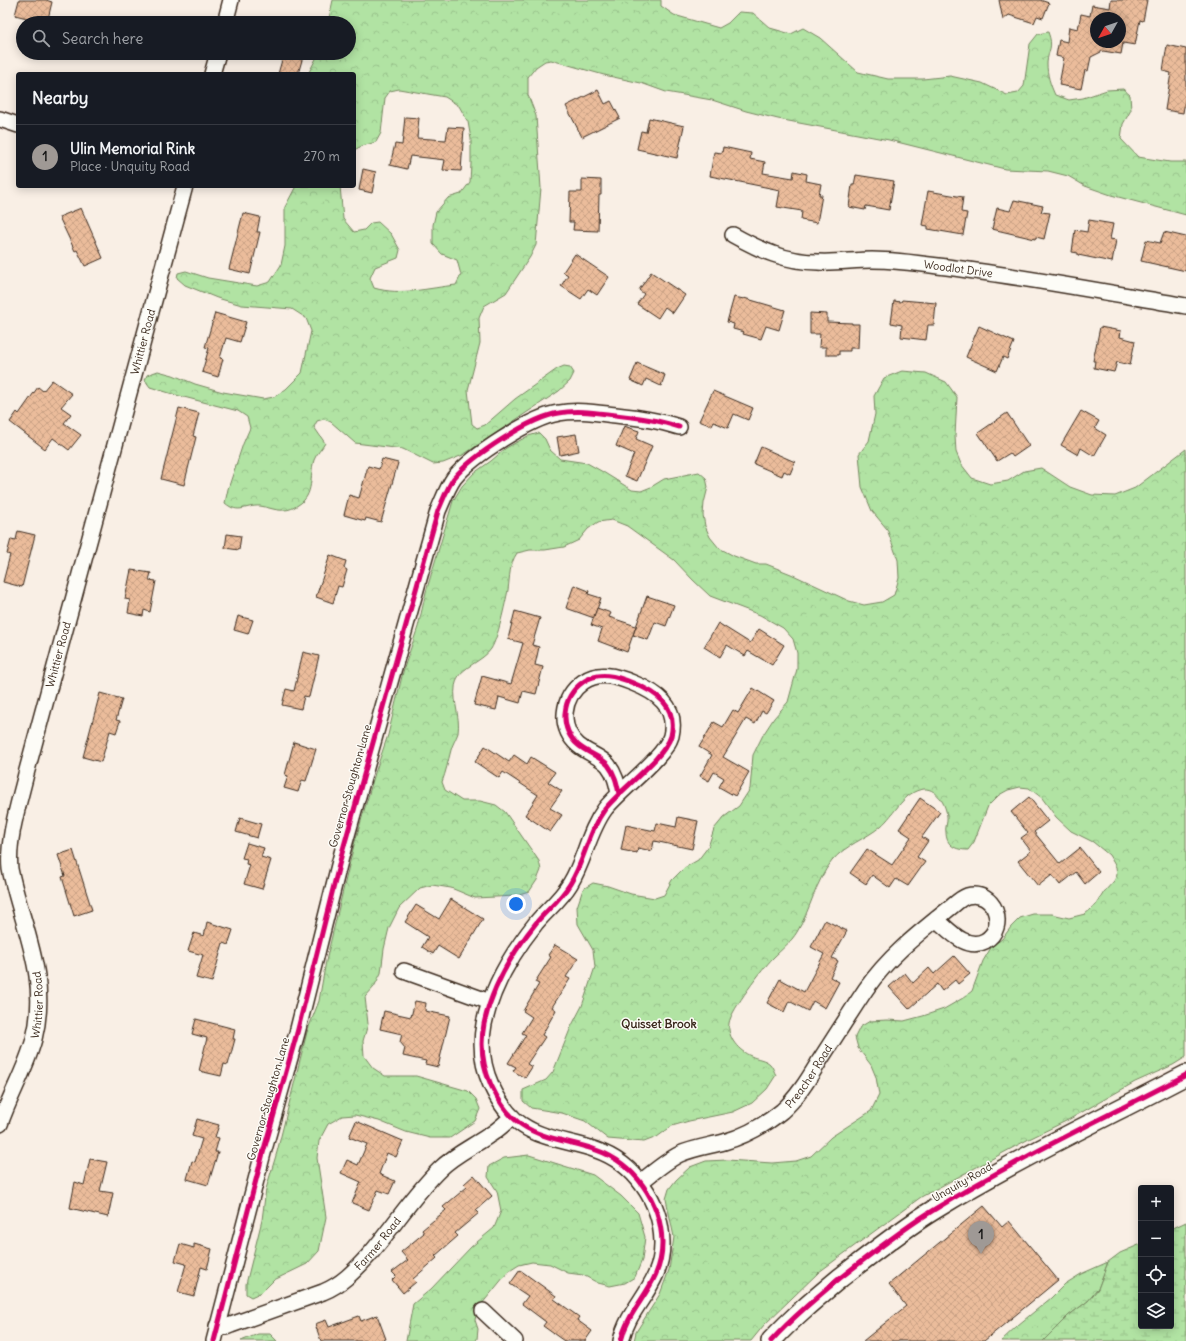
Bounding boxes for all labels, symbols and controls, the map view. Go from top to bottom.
north arrow [1090,12,1126,48]
search box [16,16,356,60]
icon: search [30,27,52,49]
text: Search here [62,29,143,48]
text: Nearby [32,87,88,109]
text: Ulin Memorial Rink [70,139,195,158]
text: 1 [42,148,48,165]
text: 270 m [303,148,340,165]
text: Place · Unquity Road [70,158,190,175]
street label: Woodlot Drive [923,257,994,280]
street label: Whittier Road [127,307,159,376]
street label: Whittier Road [43,620,74,689]
street label: Governor Stoughton Lane [326,723,374,849]
your location [506,894,526,914]
street label: Whittier Road [27,970,46,1040]
district label: Quisset Brook [621,1016,697,1031]
street label: Governor Stoughton Lane [244,1036,292,1162]
street label: Preacher Road [782,1042,835,1111]
street label: Unquity Road [929,1159,995,1205]
map controls [1138,1185,1174,1329]
button: + [1138,1185,1174,1221]
street label: Farmer Road [351,1214,404,1273]
pin: 1 [968,1221,994,1254]
button: − [1138,1221,1174,1257]
button: locate [1138,1257,1174,1293]
button: layers [1138,1293,1174,1329]

